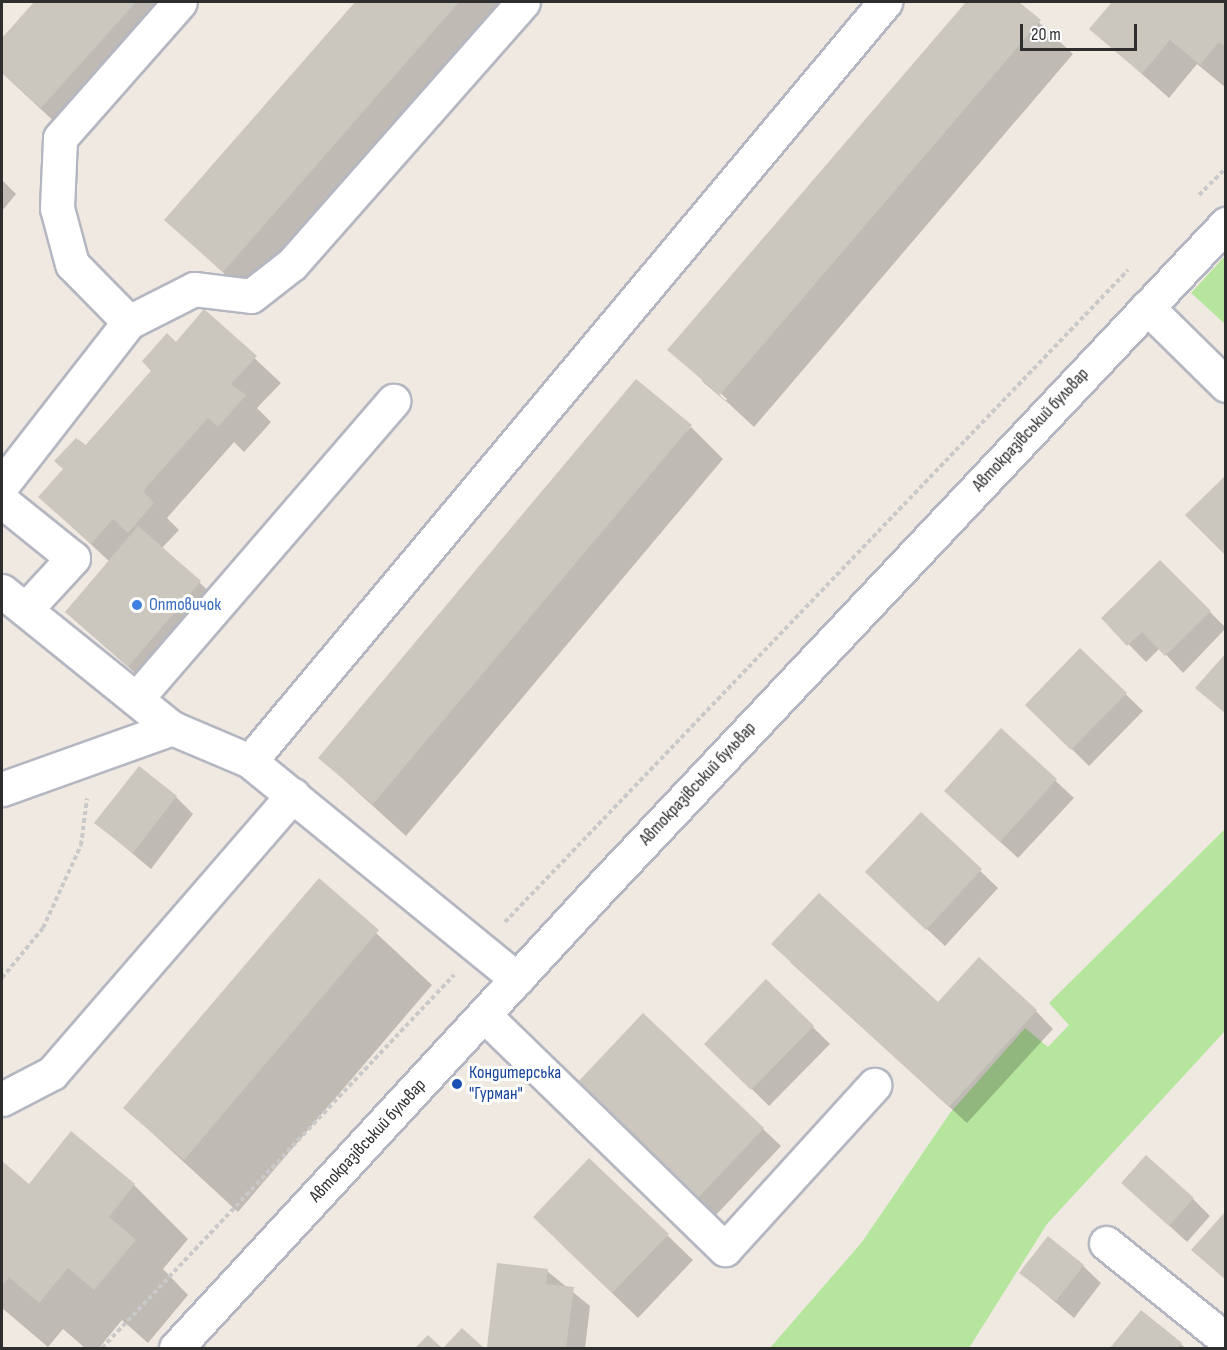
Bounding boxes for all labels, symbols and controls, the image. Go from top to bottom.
scale bar [1023,12,1140,50]
text: 20 m [1031,24,1061,45]
street label: Автокразівський бульвар [968,364,1094,496]
place label: Оптовичок [149,594,221,616]
marker: Оптовичок [130,598,144,612]
street label: Автокразівський бульвар [635,718,761,850]
place label: Кондитерська "Гурман" [469,1063,561,1106]
street label: Автокразівський бульвар [305,1075,431,1207]
marker: Кондитерська "Гурман" [450,1077,464,1091]

